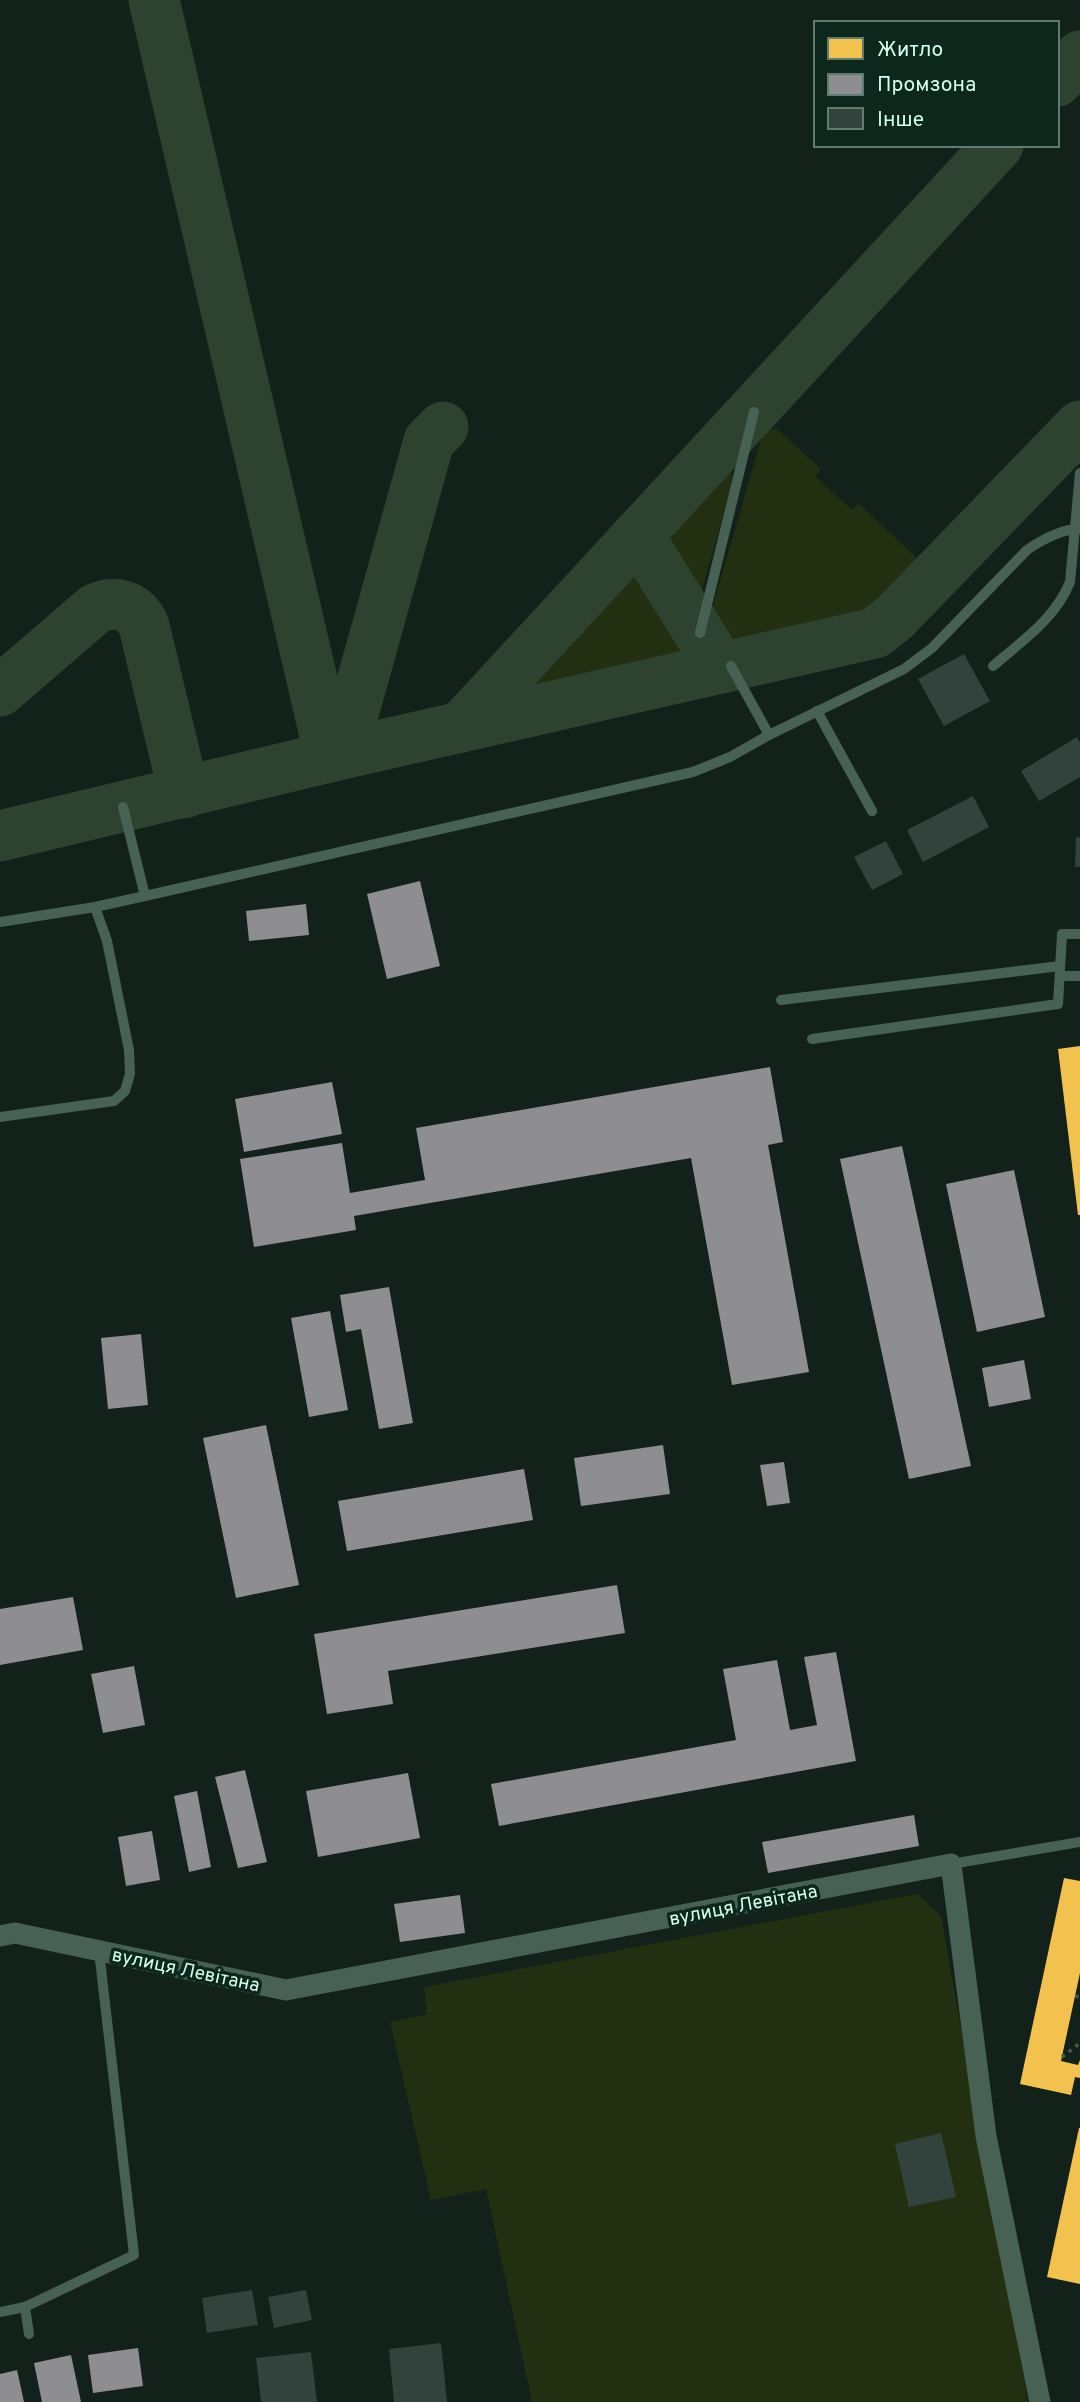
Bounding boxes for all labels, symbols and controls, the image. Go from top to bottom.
legend [814,21,1059,147]
text: Житло [877,37,943,64]
text: Промзона [877,72,976,99]
text: Інше [877,107,924,134]
street label: вулиця Левітана [667,1880,820,1932]
street label: вулиця Левітана [109,1944,262,1998]

